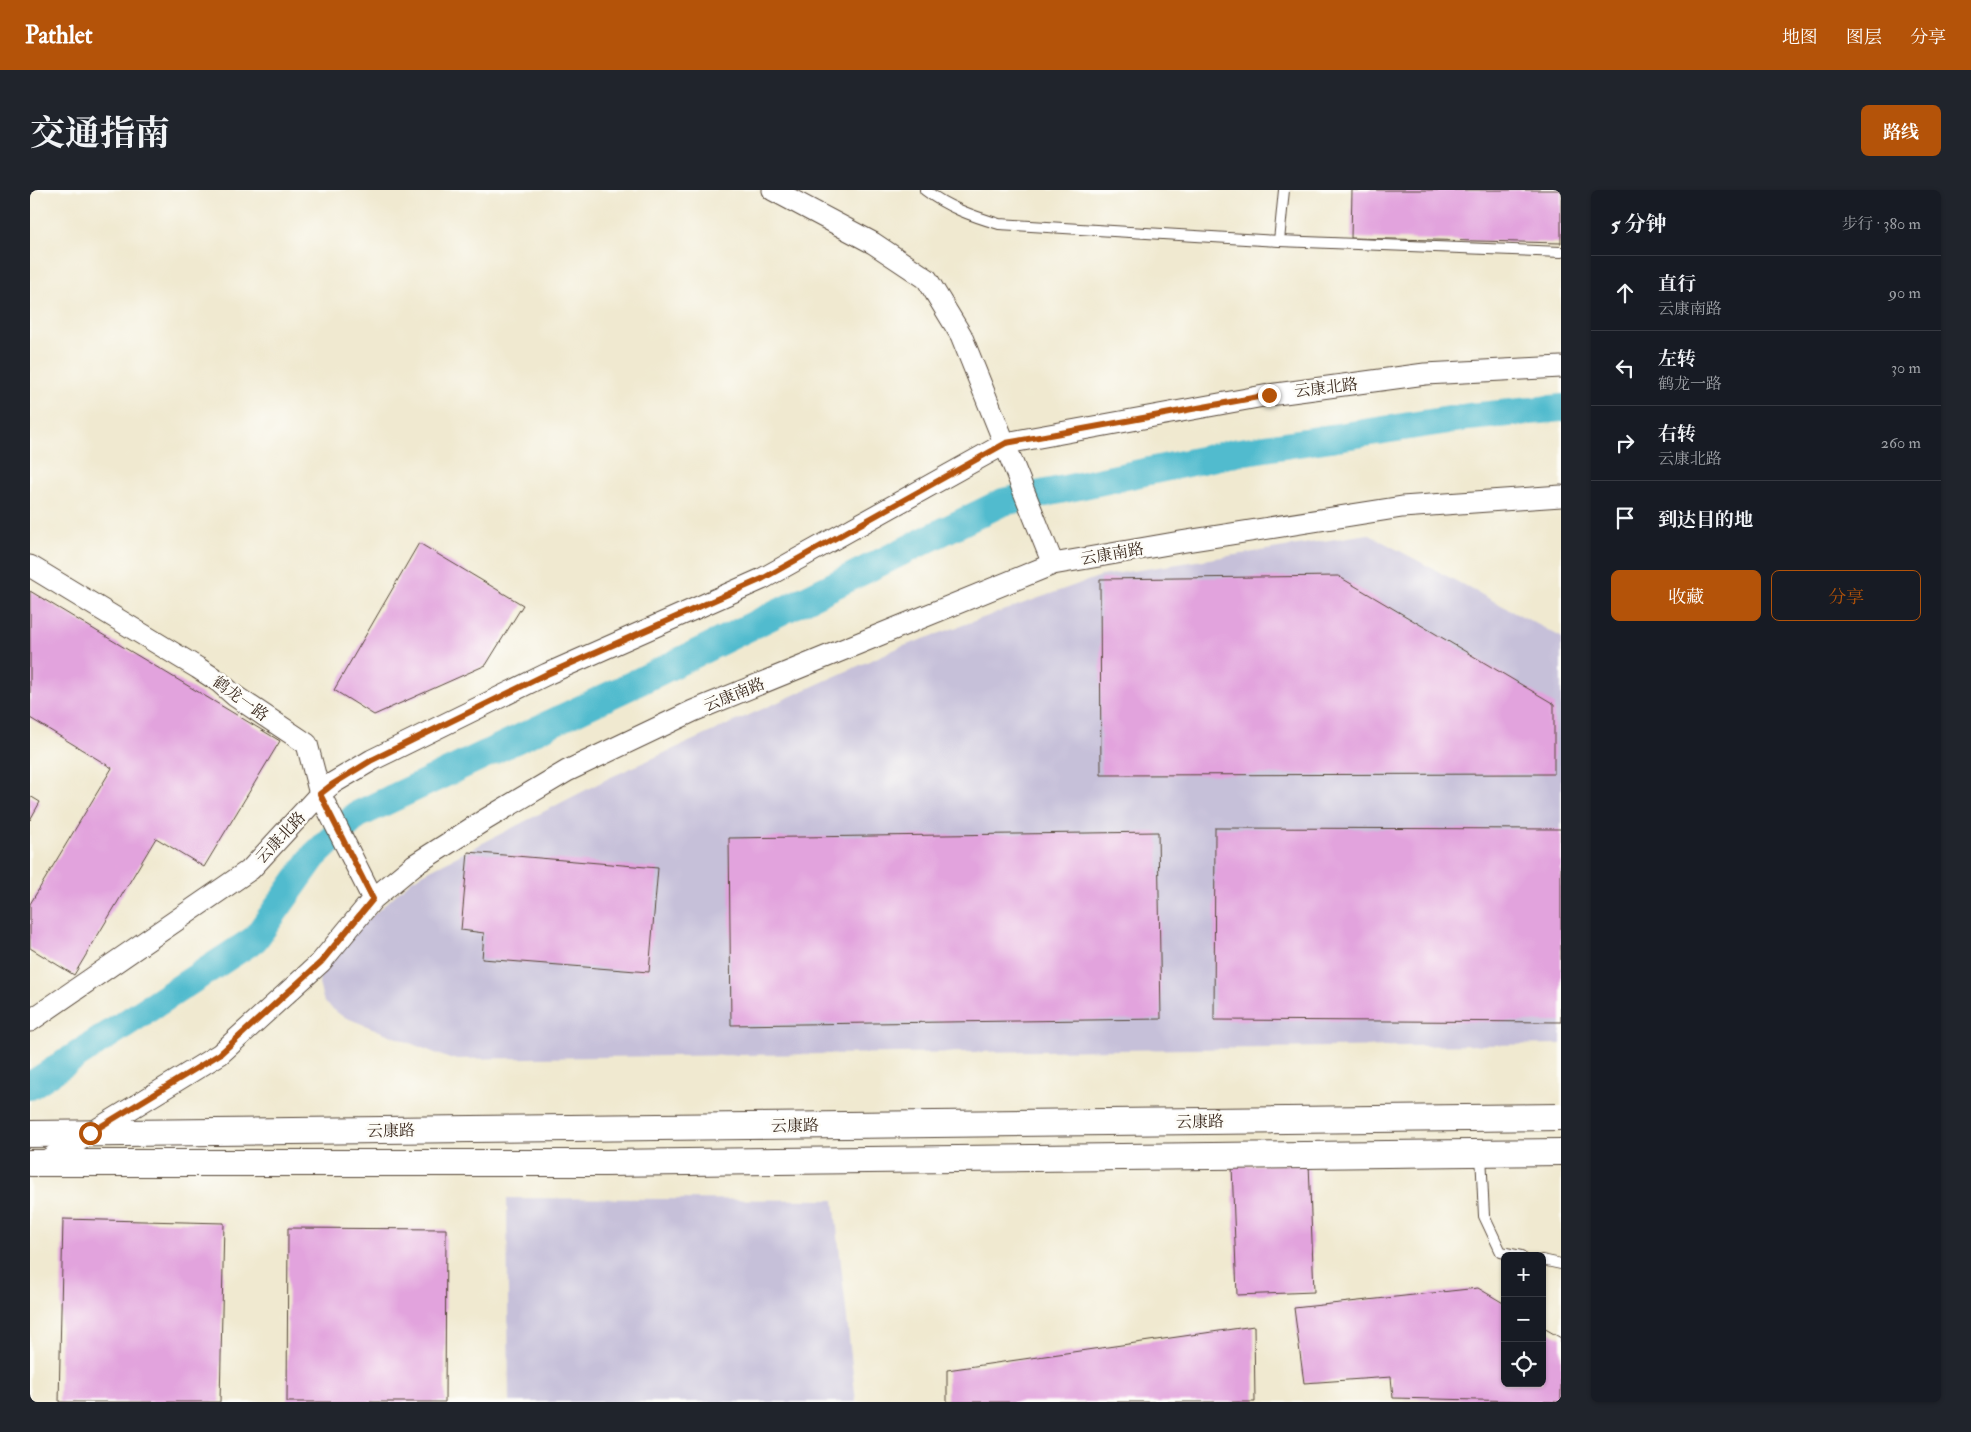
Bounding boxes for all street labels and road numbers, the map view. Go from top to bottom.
street label: 云康北路 [1293,374,1359,402]
street label: 云康南路 [1079,539,1145,569]
street label: 鹤龙一路 [209,672,272,726]
street label: 云康南路 [701,674,768,716]
street label: 云康北路 [252,807,310,868]
street label: 云康路 [1176,1112,1224,1132]
street label: 云康路 [771,1116,819,1136]
street label: 云康路 [367,1121,415,1141]

